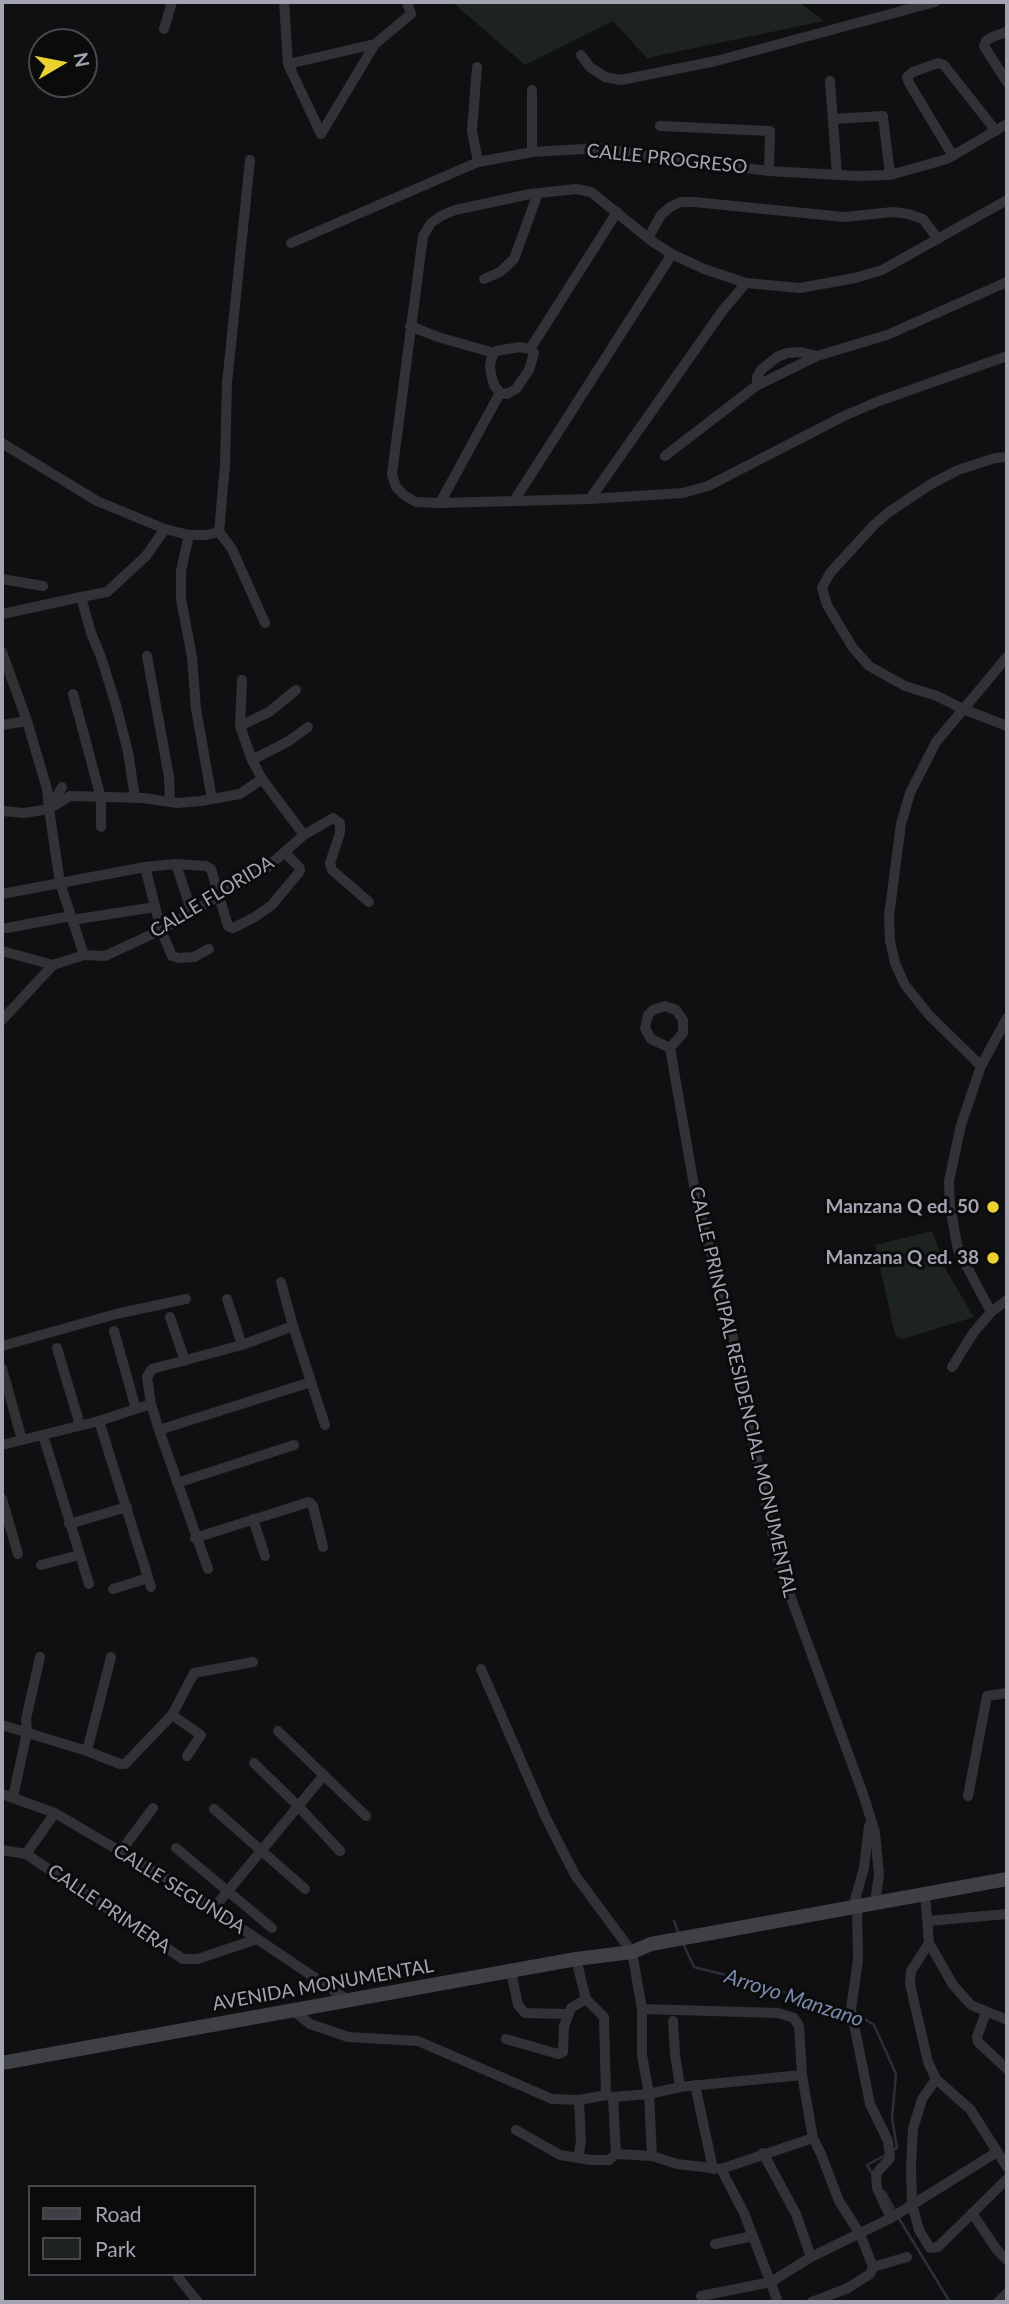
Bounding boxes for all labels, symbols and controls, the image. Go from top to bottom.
north arrow [28,28,98,98]
text: N [70,50,95,69]
street label: CALLE PROGRESO [585,139,749,179]
street label: CALLE FLORIDA [146,851,278,943]
street label: CALLE PRINCIPAL RESIDENCIAL MONUMENTAL [685,1184,801,1600]
place label: Manzana Q ed. 50 [826,1196,979,1218]
marker: Manzana Q ed. 50 [985,1199,1001,1215]
place label: Manzana Q ed. 38 [826,1247,979,1269]
marker: Manzana Q ed. 38 [985,1250,1001,1266]
street label: CALLE SEGUNDA [109,1839,249,1939]
street label: CALLE PRIMERA [43,1860,175,1958]
street label: AVENIDA MONUMENTAL [211,1954,435,2016]
water label: Arroyo Manzano [721,1964,867,2032]
legend [28,2185,256,2276]
text: Road [95,2201,142,2226]
text: Park [95,2236,136,2261]

